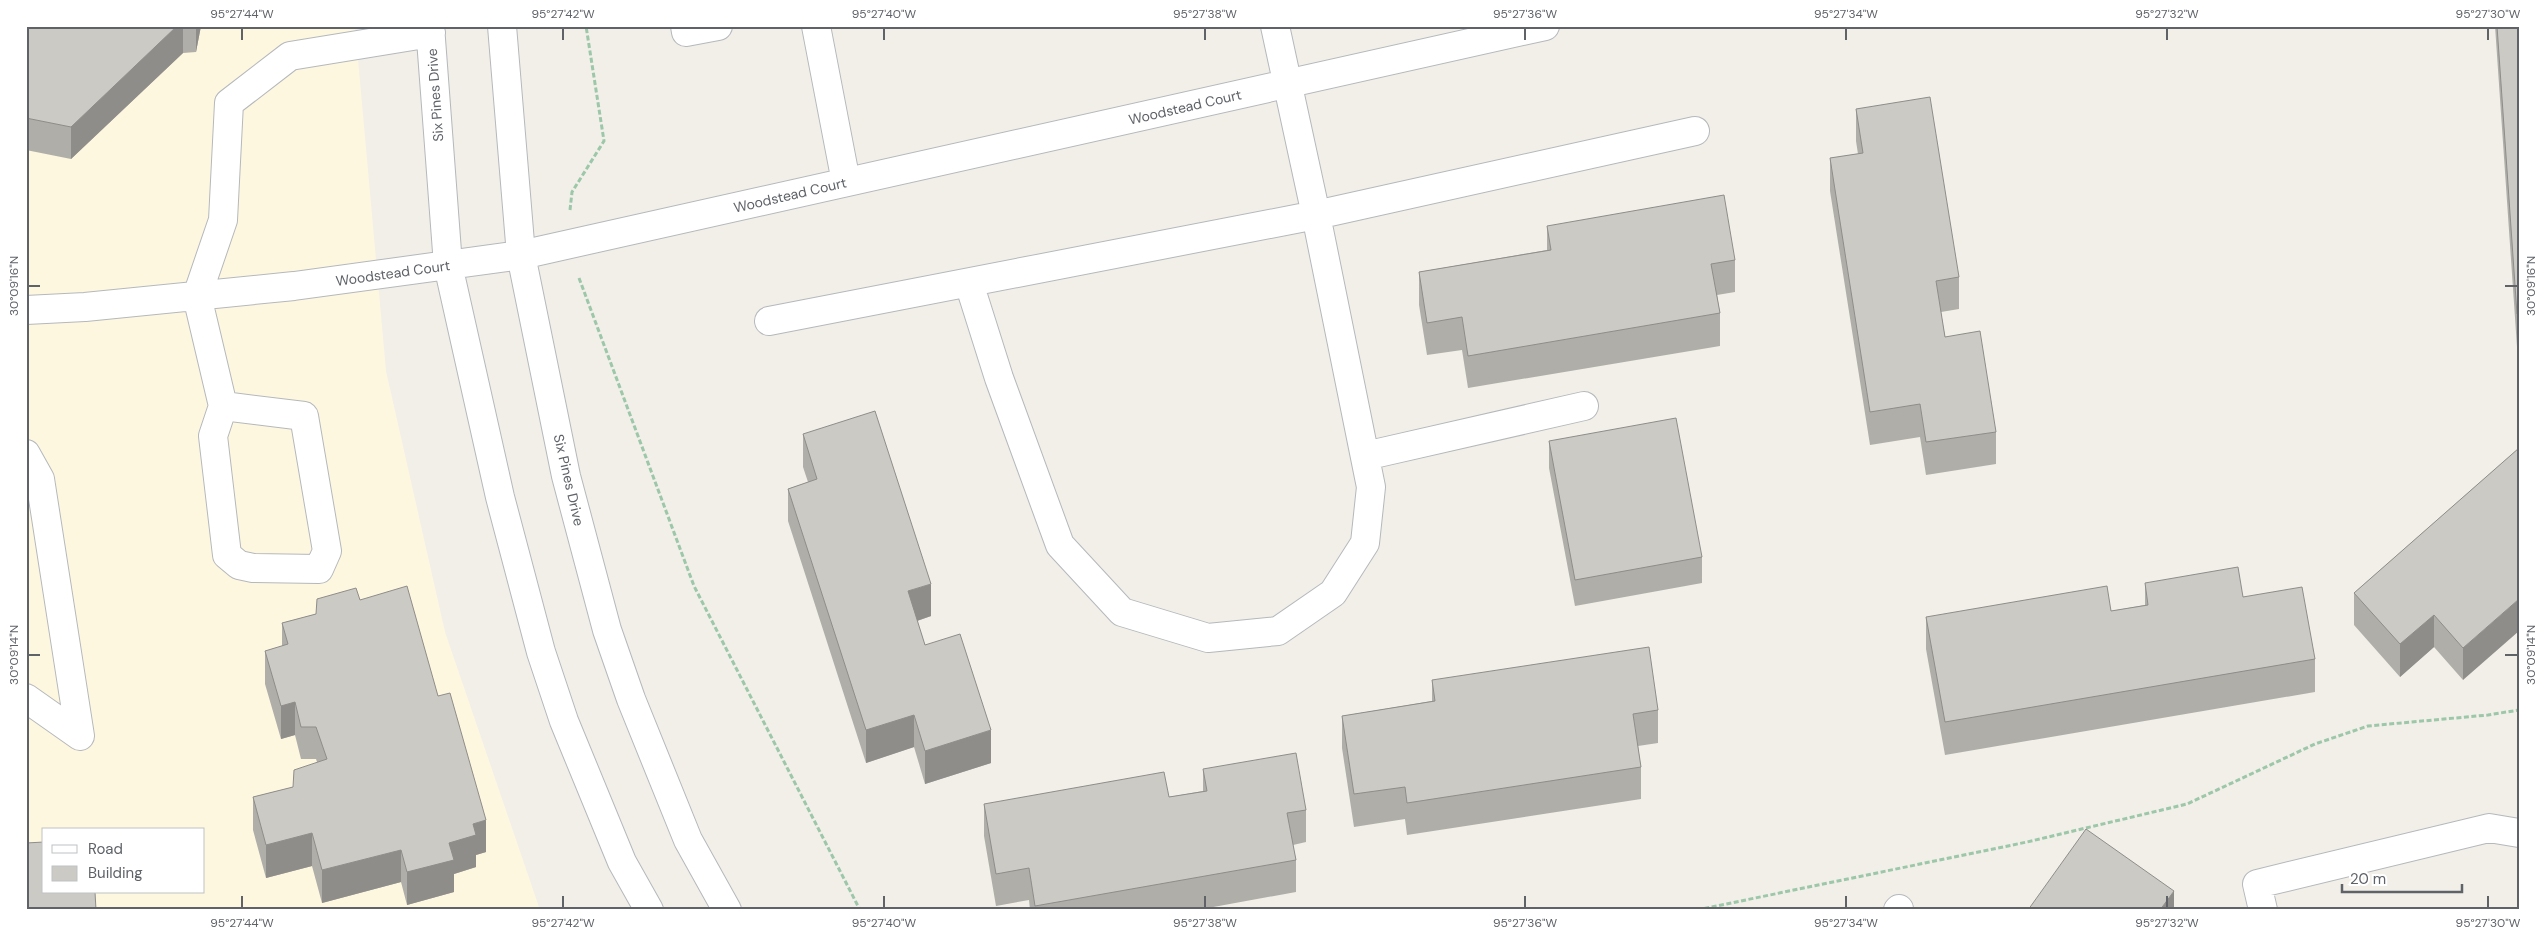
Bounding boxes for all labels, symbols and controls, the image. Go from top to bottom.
text: 95°27'44"W [210,6,274,22]
text: 95°27'42"W [531,6,595,22]
text: 95°27'40"W [852,6,917,22]
text: 95°27'38"W [1173,6,1237,22]
text: 95°27'36"W [1493,6,1557,22]
text: 95°27'34"W [1814,6,1878,22]
text: 95°27'32"W [2135,6,2199,22]
text: 95°27'30"W [2456,6,2521,22]
street label: Six Pines Drive [423,48,447,142]
street label: Woodstead Court [1127,85,1243,129]
street label: Woodstead Court [732,173,848,217]
text: 30°09'16"N [6,256,22,316]
street label: Woodstead Court [335,256,451,290]
text: 30°09'16"N [2523,256,2539,316]
street label: Six Pines Drive [550,432,588,528]
text: 30°09'14"N [6,625,22,685]
text: 30°09'14"N [2523,625,2539,685]
legend [42,828,205,894]
text: Road [88,839,123,859]
scale bar [2342,861,2462,893]
text: Building [88,863,143,883]
text: 20 m [2350,869,2386,889]
text: 95°27'44"W [210,915,274,931]
text: 95°27'42"W [531,915,595,931]
text: 95°27'40"W [852,915,917,931]
text: 95°27'38"W [1173,915,1237,931]
text: 95°27'36"W [1493,915,1557,931]
text: 95°27'34"W [1814,915,1878,931]
text: 95°27'32"W [2135,915,2199,931]
text: 95°27'30"W [2456,915,2521,931]

